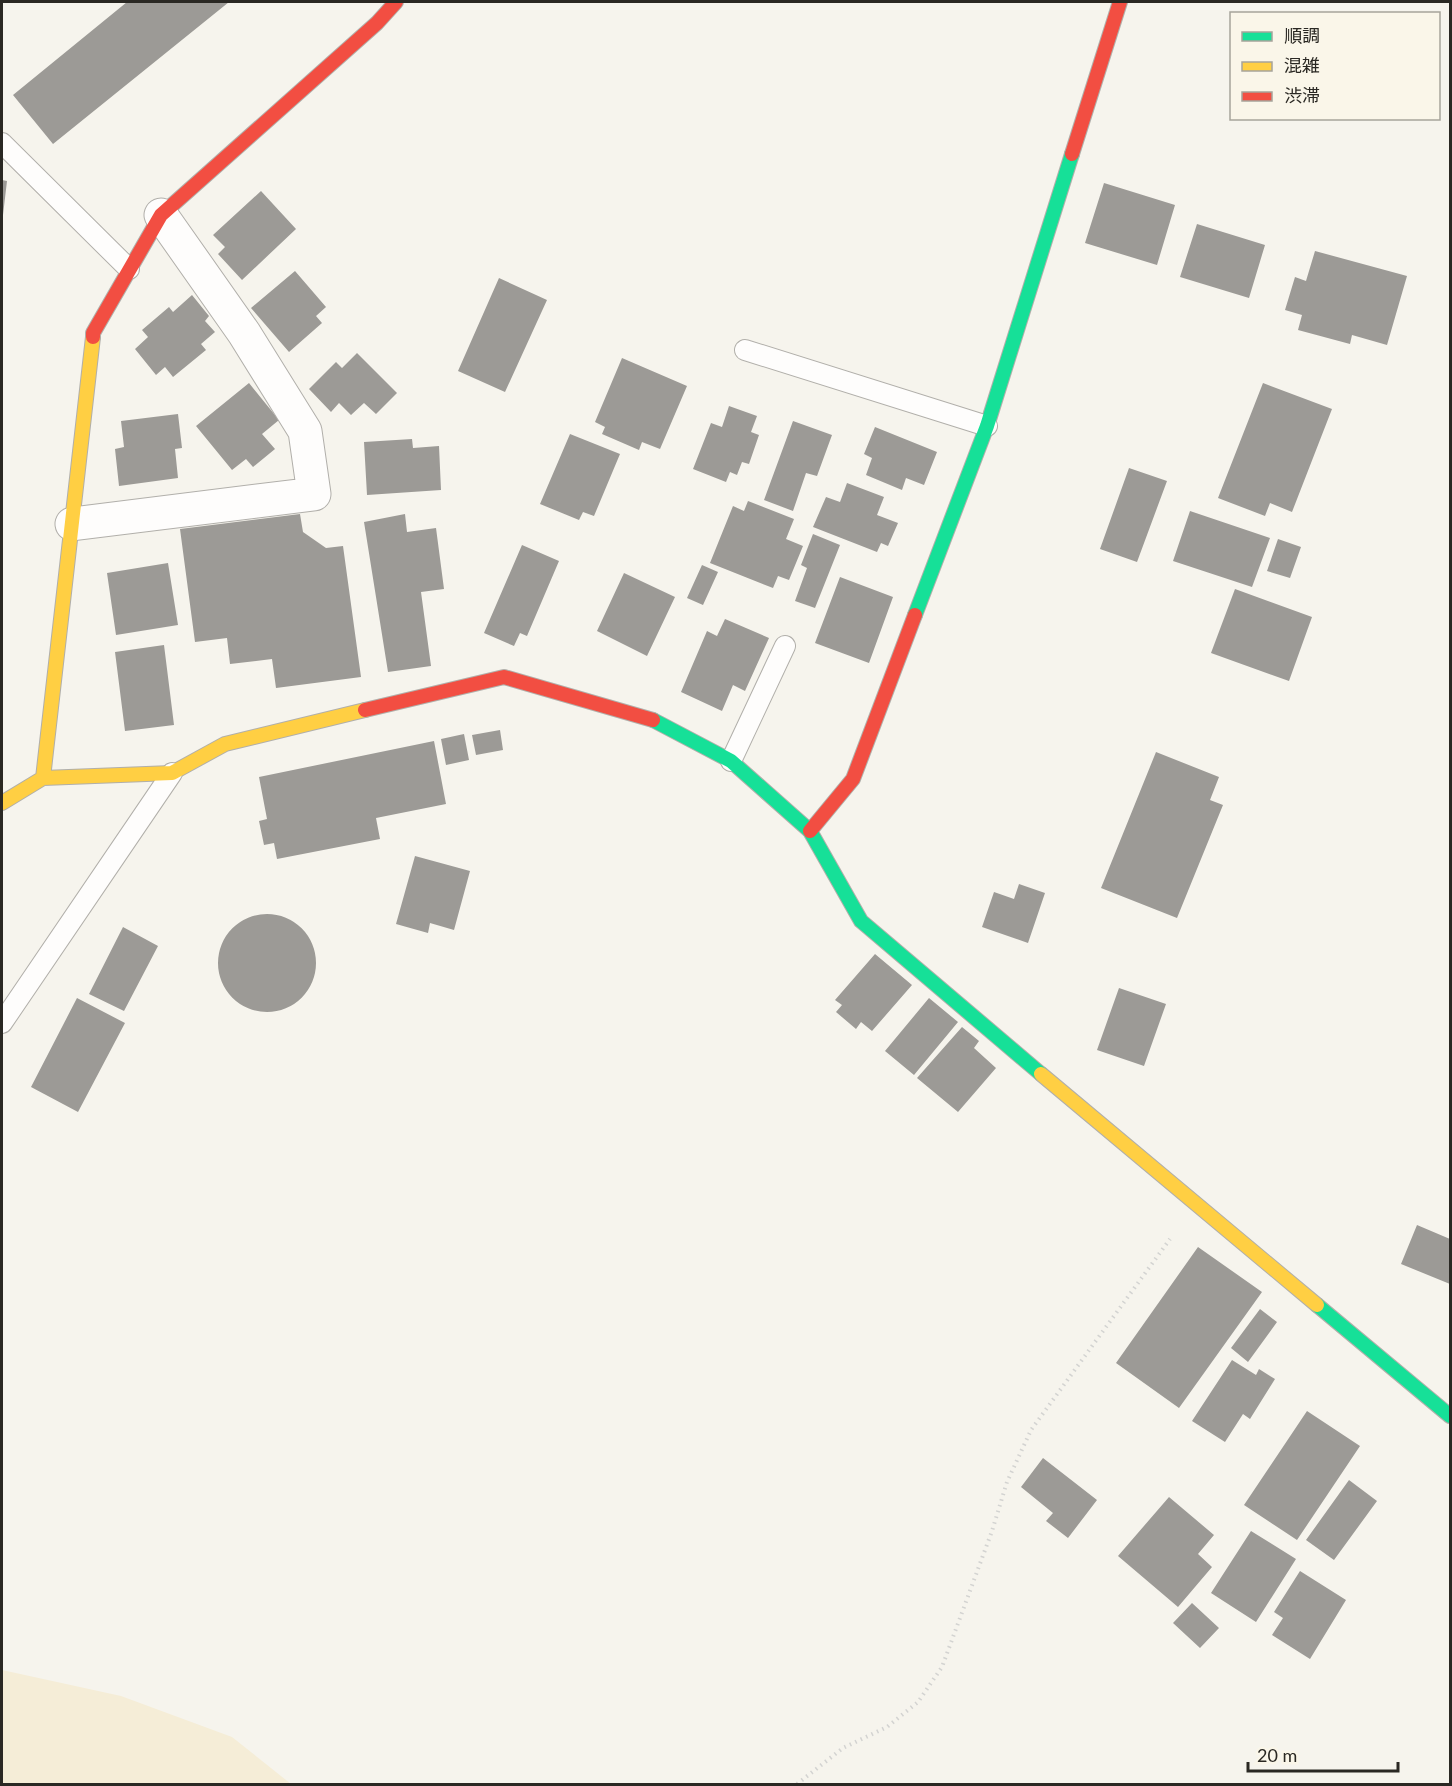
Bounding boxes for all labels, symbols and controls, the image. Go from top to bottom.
legend [1230,12,1440,120]
text: 順調 [1284,24,1320,46]
text: 混雑 [1284,54,1320,76]
text: 渋滞 [1284,84,1320,106]
scale bar [1248,1735,1398,1773]
text: 20 m [1257,1744,1297,1766]

